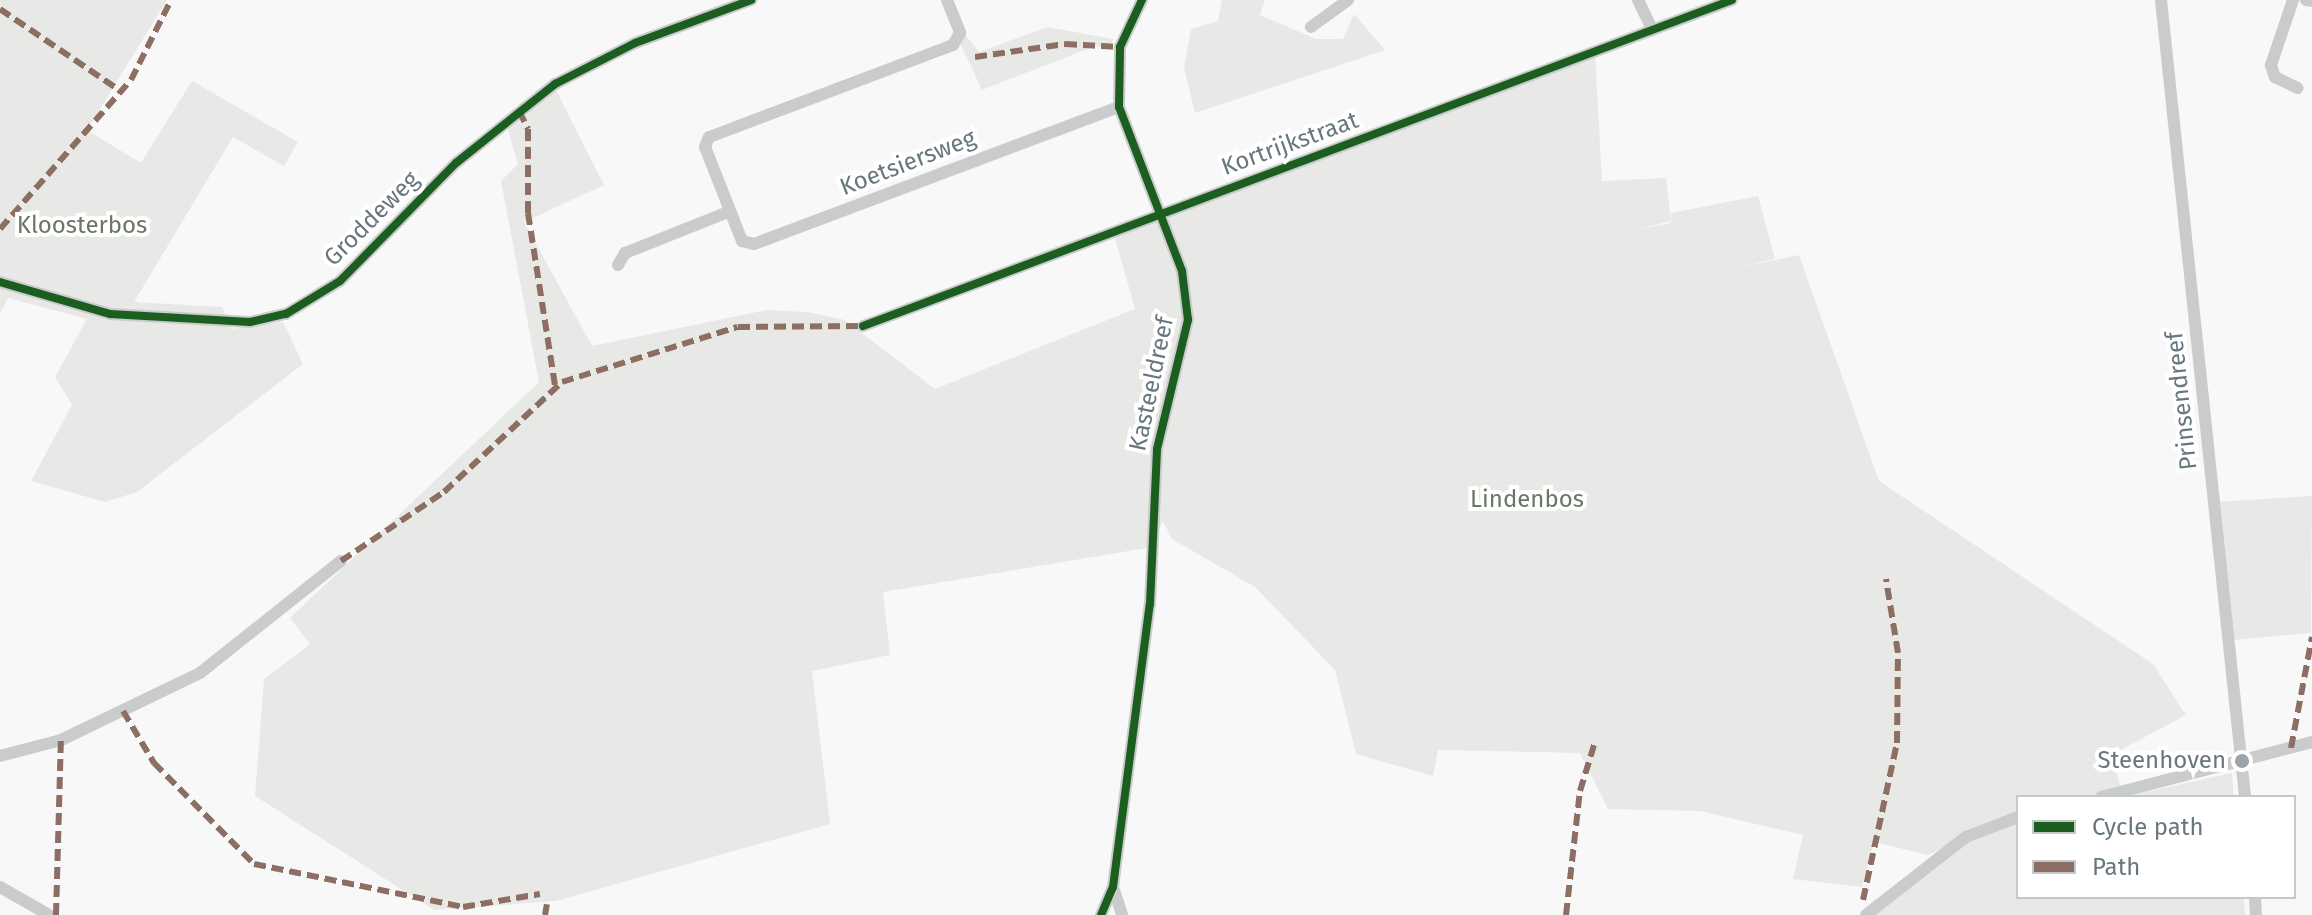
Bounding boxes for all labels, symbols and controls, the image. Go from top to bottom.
street label: Kortrijkstraat [1218,106,1362,182]
street label: Koetsiersweg [836,124,980,202]
street label: Groddeweg [319,166,425,272]
park label: Kloosterbos [17,212,147,240]
street label: Kasteeldreef [1124,314,1180,454]
street label: Prinsendreef [2160,330,2204,472]
park label: Lindenbos [1470,486,1584,514]
place label: Steenhoven [2098,747,2226,775]
marker: Steenhoven [2233,752,2251,770]
legend [2016,795,2296,899]
text: Cycle path [2092,813,2204,841]
text: Path [2092,853,2140,881]

